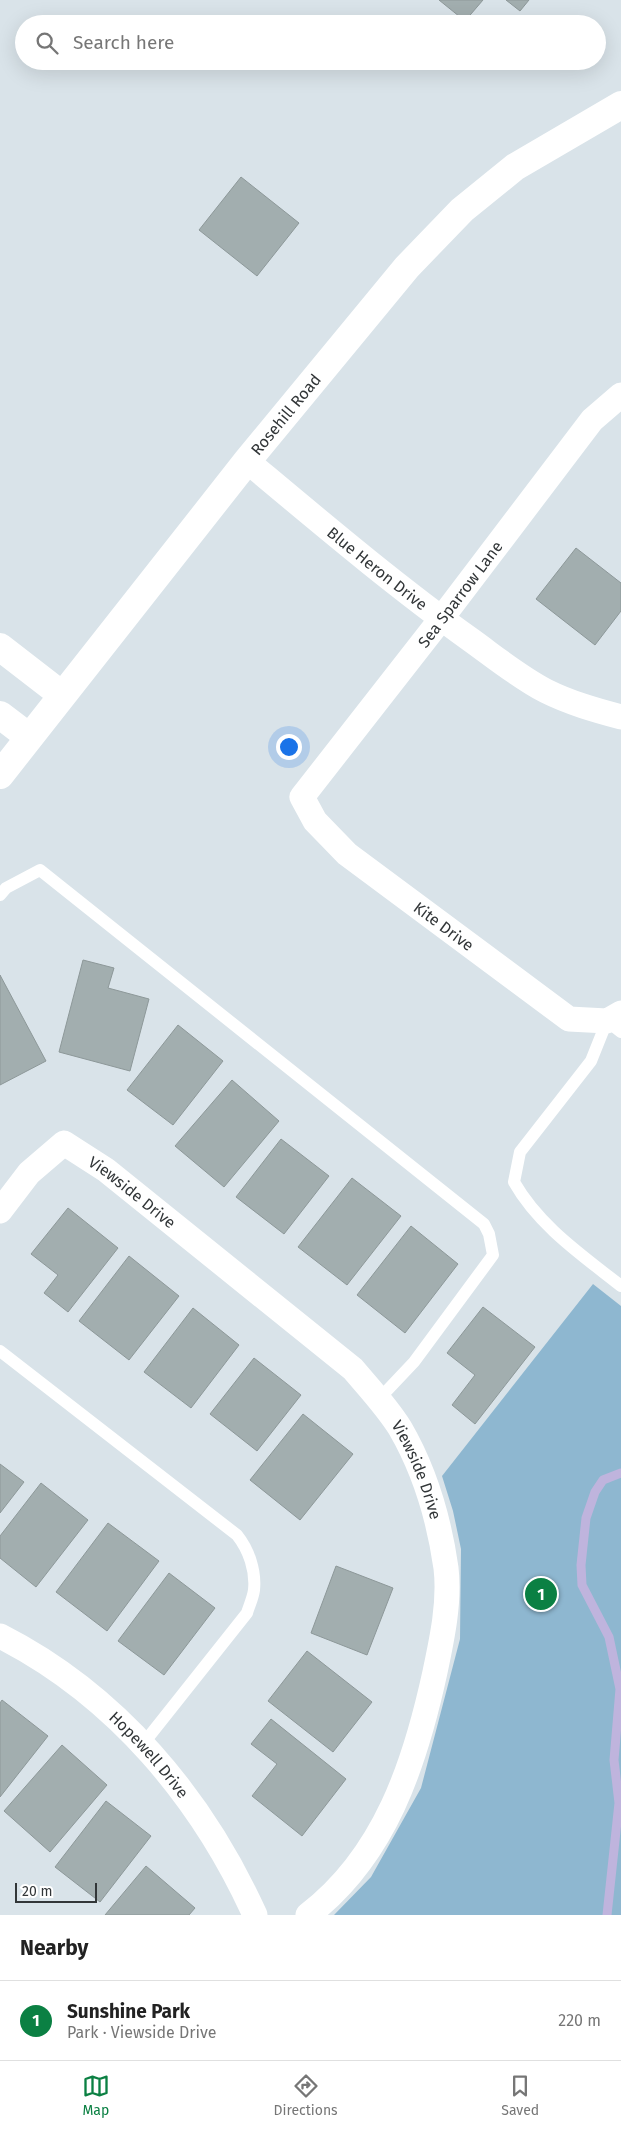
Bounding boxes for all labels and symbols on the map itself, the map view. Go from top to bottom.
street label: Rosehill Road [247,370,325,459]
street label: Blue Heron Drive [323,523,431,614]
street label: Sea Sparrow Lane [414,537,507,651]
your location [276,734,302,760]
street label: Kite Drive [410,898,477,955]
street label: Viewside Drive [85,1152,179,1232]
street label: Viewside Drive [388,1417,445,1522]
pin: 1 [525,1575,557,1613]
street label: Hopewell Drive [105,1708,193,1802]
scale bar [15,1880,98,1903]

